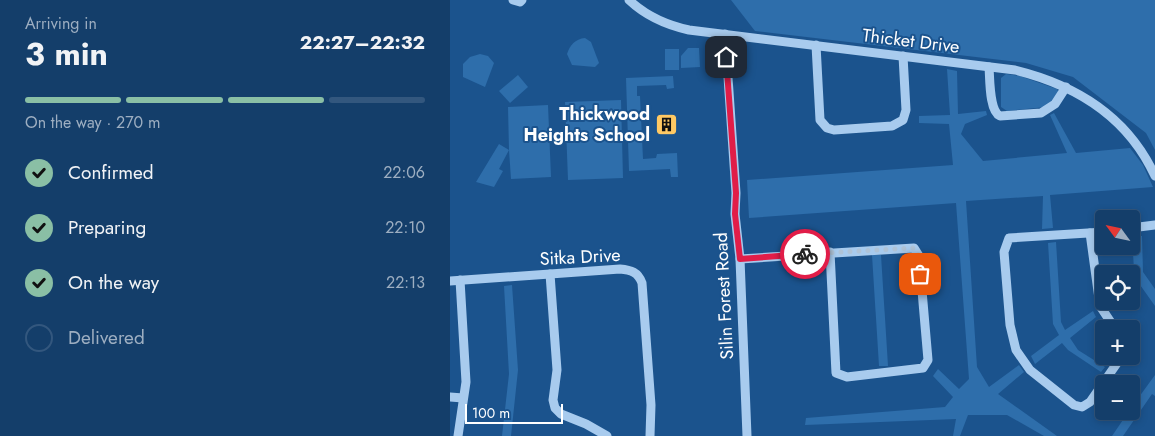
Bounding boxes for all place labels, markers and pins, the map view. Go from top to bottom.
pin [705,36,747,78]
place label: Thickwood Heights School [524,101,650,148]
building icon: Thickwood Heights School [654,112,678,136]
pin [899,253,941,295]

